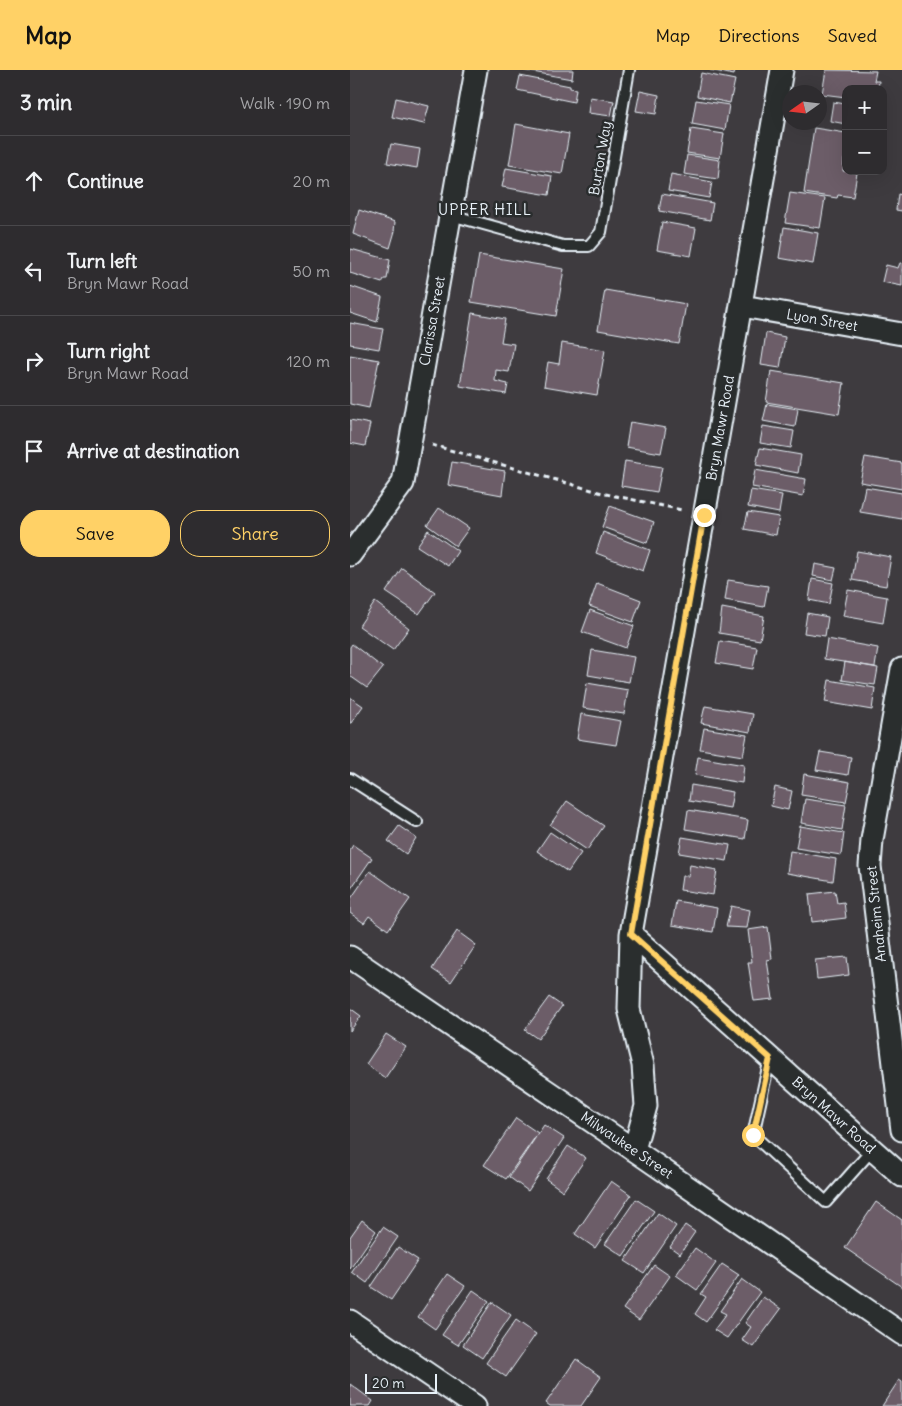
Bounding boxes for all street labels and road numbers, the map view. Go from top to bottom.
street label: Burton Way [585,119,615,197]
street label: Clarissa Street [415,275,449,367]
street label: Lyon Street [785,305,859,335]
street label: Bryn Mawr Road [702,374,738,482]
street label: Anaheim Street [862,865,890,963]
street label: Bryn Mawr Road [788,1073,880,1157]
street label: Milwaukee Street [577,1107,677,1183]

